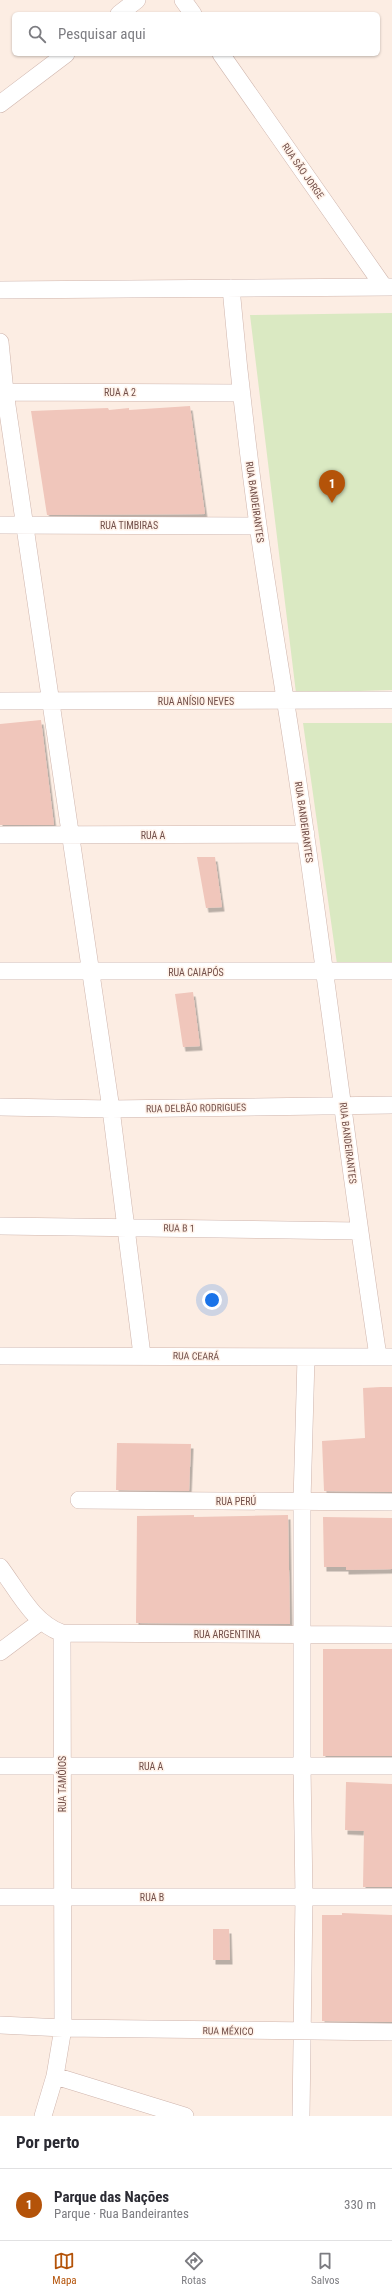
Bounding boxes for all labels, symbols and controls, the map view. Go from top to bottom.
search box [12,12,380,56]
icon: search [26,23,48,45]
text: Pesquisar aqui [58,25,146,43]
street label: RUA SÃO JORGE [280,141,327,201]
street label: RUA A 2 [104,387,136,398]
street label: RUA BANDEIRANTES [244,461,266,543]
pin: 1 [319,470,345,503]
street label: RUA TIMBIRAS [100,520,158,531]
street label: RUA ANÍSIO NEVES [158,695,234,707]
street label: RUA BANDEIRANTES [293,781,315,863]
street label: RUA A [141,830,166,841]
street label: RUA CAIAPÓS [168,966,224,978]
street label: RUA DELBÃO RODRIGUES [146,1101,246,1114]
street label: RUA BANDEIRANTES [338,1102,358,1184]
street label: RUA B 1 [163,1222,195,1234]
your location [202,1290,222,1310]
street label: RUA CEARÁ [173,1349,220,1362]
street label: RUA PERÚ [216,1495,257,1507]
street label: RUA ARGENTINA [194,1629,261,1640]
street label: RUA TAMÔIOS [56,1756,68,1812]
street label: RUA A [139,1761,164,1772]
street label: RUA B [140,1892,164,1903]
street label: RUA MÉXICO [202,2024,254,2037]
text: Por perto [16,2132,80,2152]
text: Parque das Nações [54,2188,169,2206]
text: 1 [26,2197,32,2212]
text: 330 m [344,2197,376,2212]
text: Parque · Rua Bandeirantes [54,2206,189,2221]
tab: Mapa [52,2250,77,2287]
tab: Rotas [181,2250,206,2287]
tab: Salvos [311,2250,340,2287]

